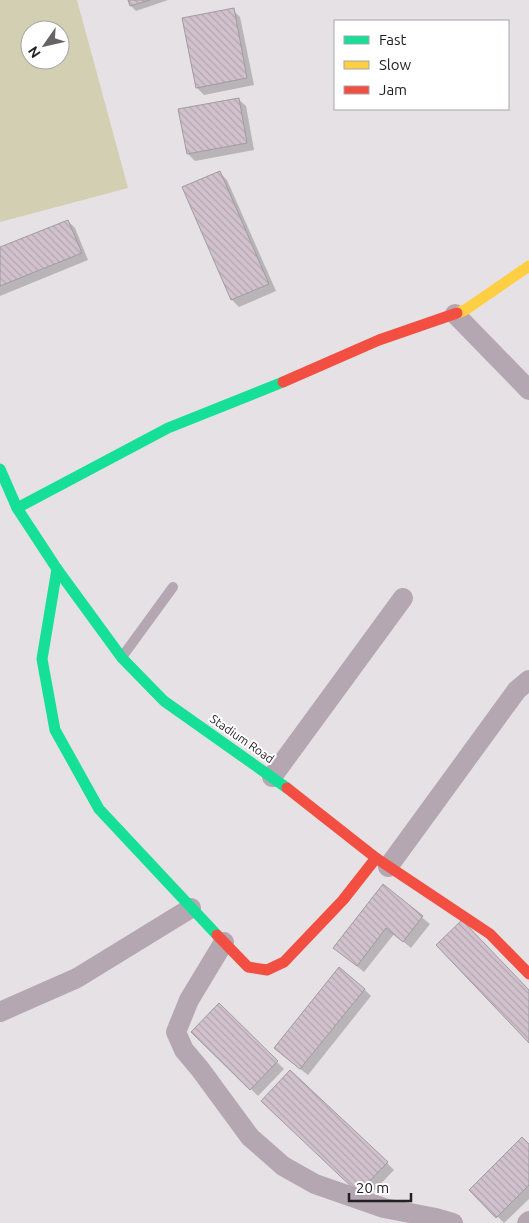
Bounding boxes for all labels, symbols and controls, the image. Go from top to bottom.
north arrow [20,20,70,70]
legend [334,20,509,110]
text: Fast [379,31,407,48]
text: N [25,43,44,61]
text: Slow [379,56,412,73]
text: Jam [379,81,407,98]
street label: Stadium Road [208,712,277,765]
scale bar [349,1170,412,1202]
text: 20 m [356,1179,389,1196]

